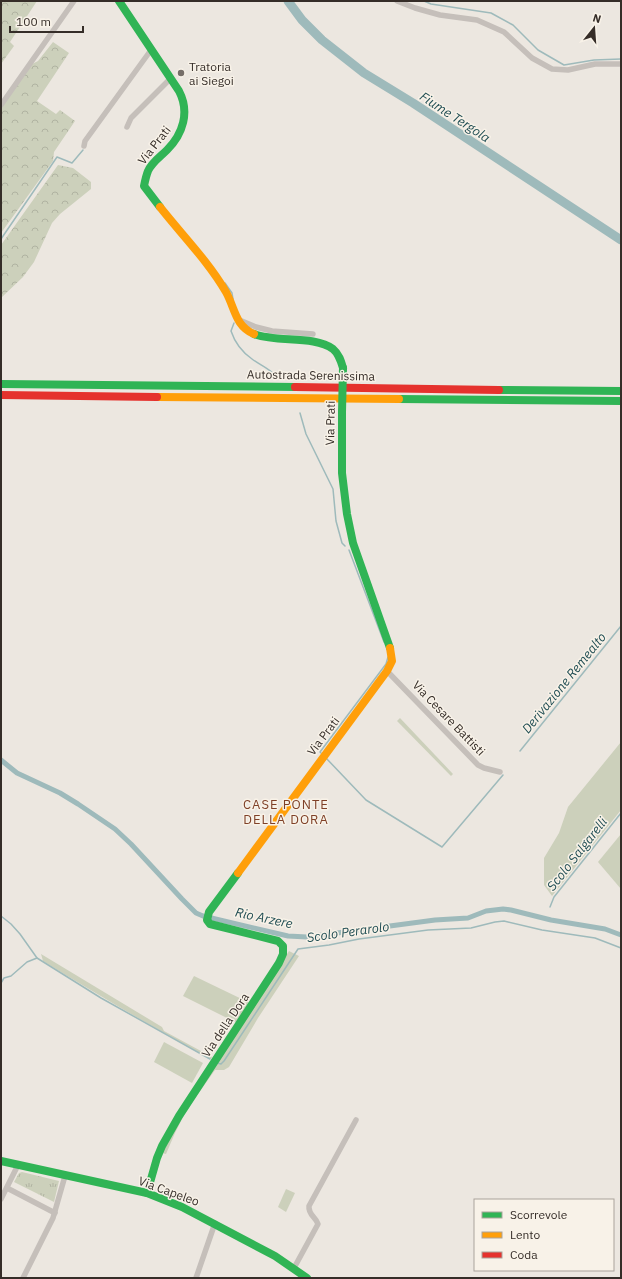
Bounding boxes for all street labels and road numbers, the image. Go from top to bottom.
street label: Via Prati [134,123,174,167]
street label: Autostrada Serenissima [247,366,376,384]
street label: Via Prati [322,401,338,445]
street label: Via Cesare Battisti [410,677,488,759]
street label: Via Prati [304,714,342,758]
street label: Via della Dora [198,990,252,1060]
street label: Via Capeleo [137,1173,202,1209]

